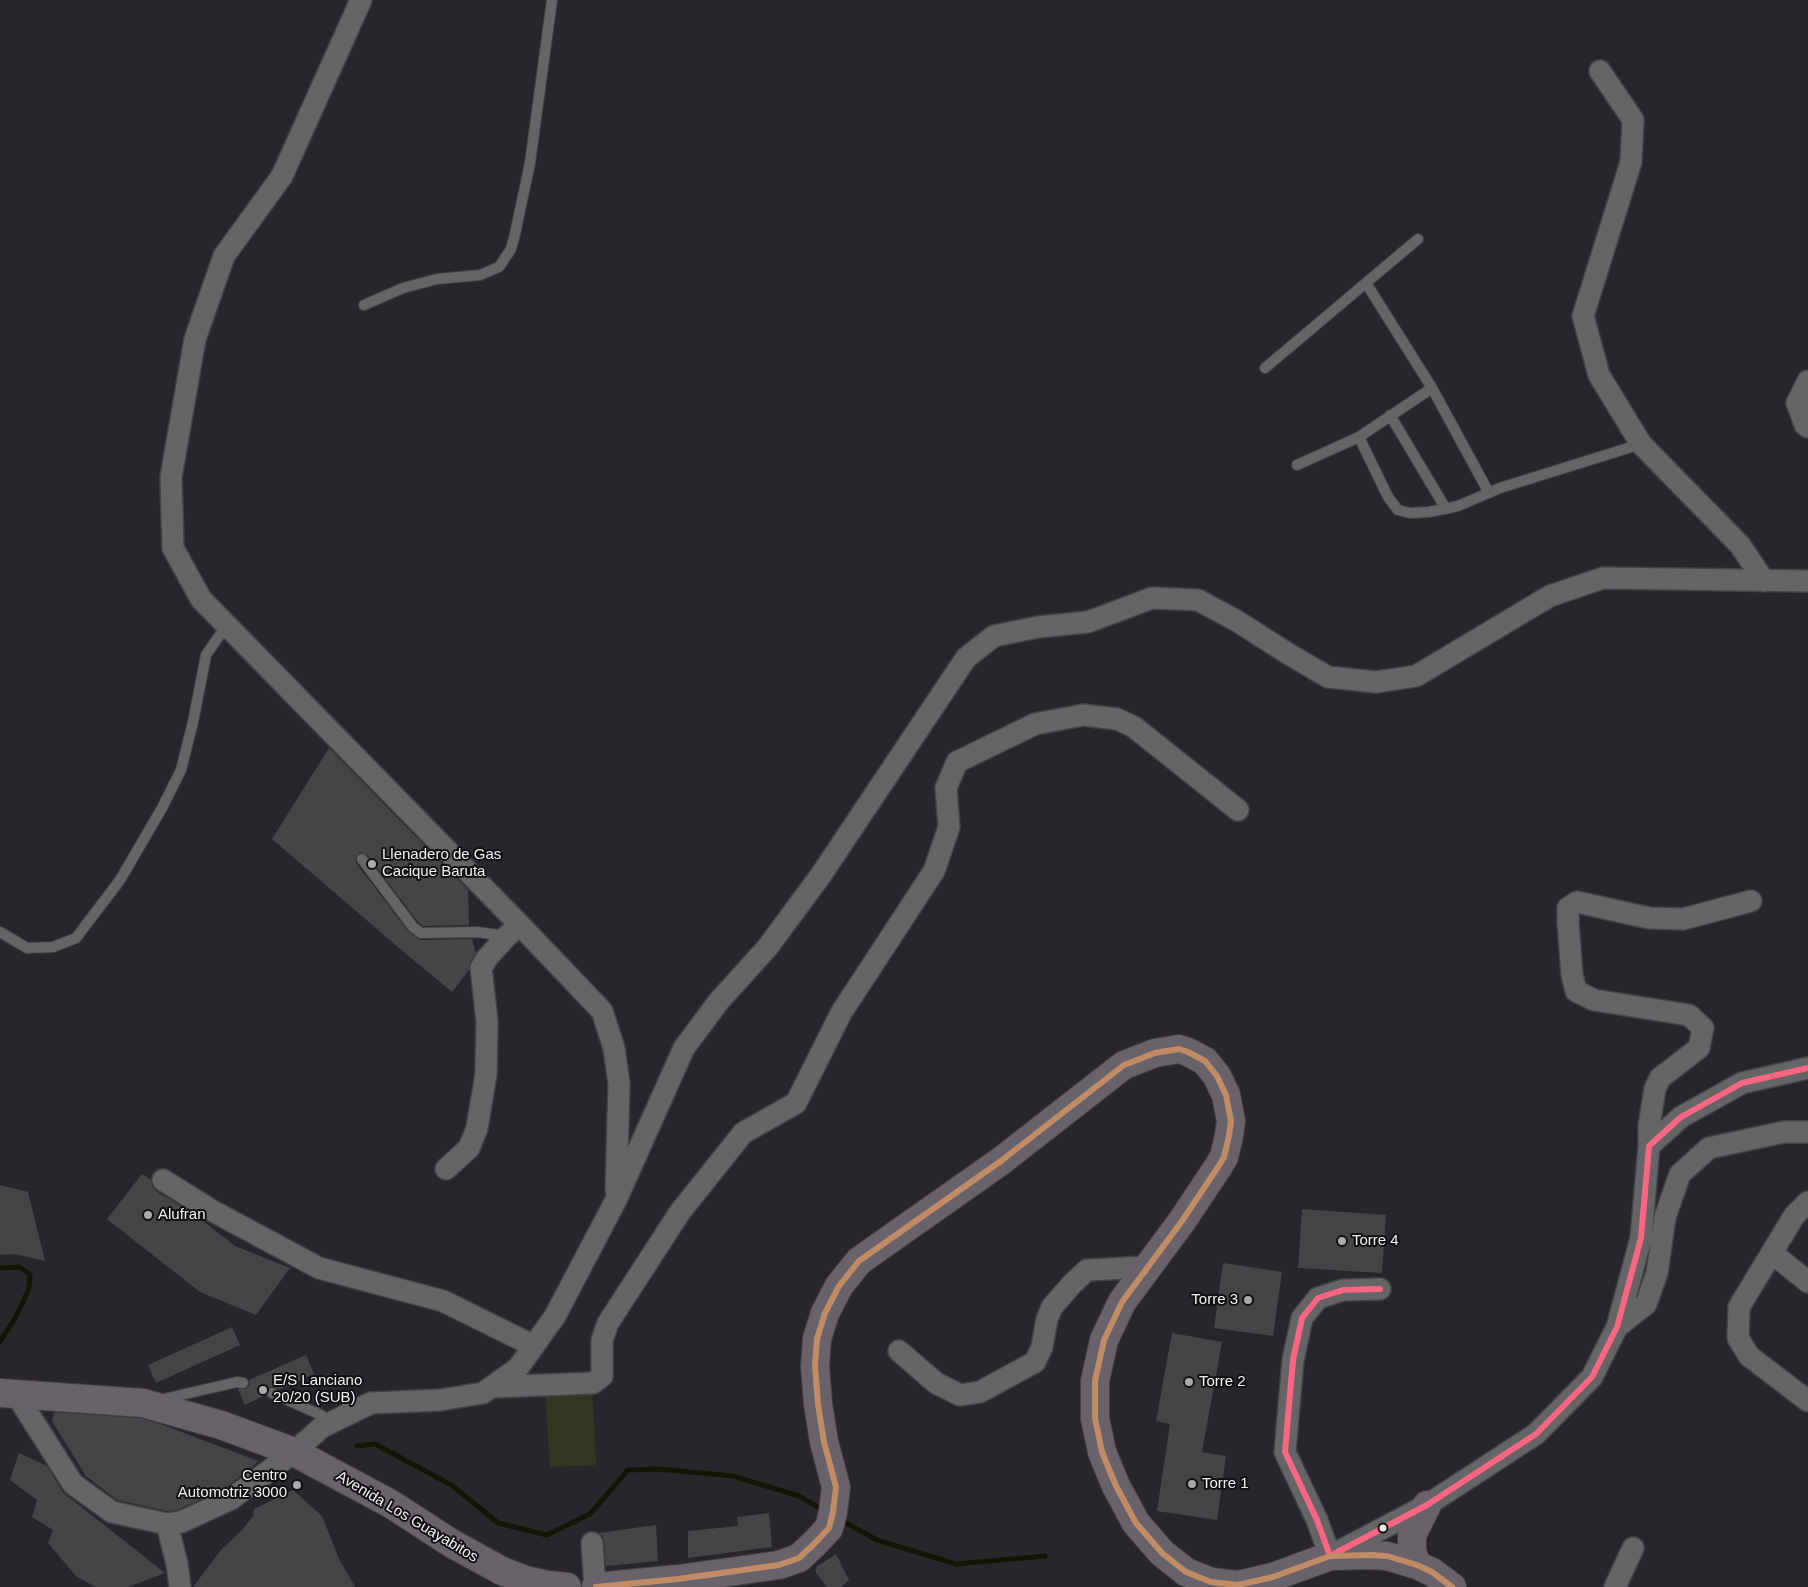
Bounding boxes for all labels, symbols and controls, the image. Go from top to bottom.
place label: Llenadero de Gas Cacique Baruta [382,846,501,881]
marker: Llenadero de Gas Cacique Baruta [366,858,378,870]
place label: Alufran [158,1206,206,1224]
marker: Alufran [142,1209,154,1221]
place label: Torre 4 [1352,1232,1399,1250]
marker: Torre 4 [1336,1235,1348,1247]
place label: Torre 3 [1191,1291,1238,1309]
marker: Torre 3 [1242,1294,1254,1306]
place label: E/S Lanciano 20/20 (SUB) [273,1372,362,1407]
place label: Torre 2 [1199,1373,1246,1391]
marker: Torre 2 [1183,1376,1195,1388]
marker: E/S Lanciano 20/20 (SUB) [257,1384,269,1396]
place label: Centro Automotriz 3000 [178,1467,287,1502]
street label: Avenida Los Guayabitos [333,1467,481,1567]
place label: Torre 1 [1202,1475,1249,1493]
marker: Torre 1 [1186,1478,1198,1490]
marker: Centro Automotriz 3000 [291,1479,303,1491]
unlabelled marker [1378,1523,1388,1533]

